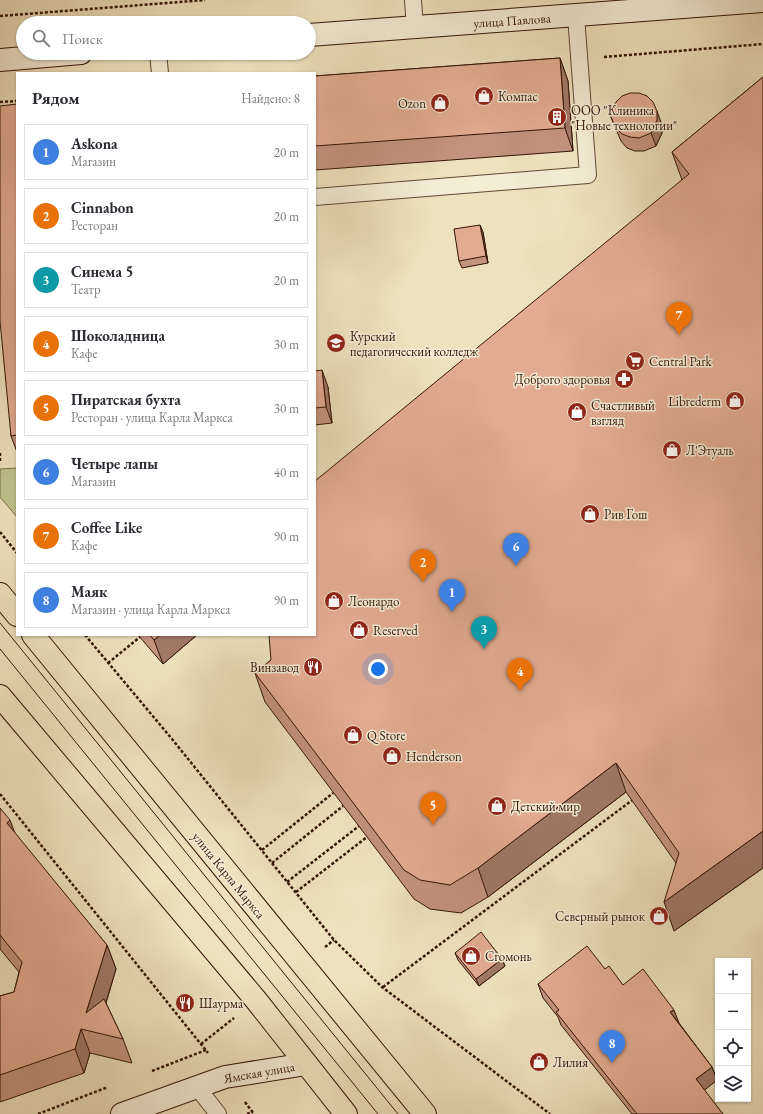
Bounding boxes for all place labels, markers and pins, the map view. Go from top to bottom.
shop icon: Компас [473,85,495,107]
place label: Компас [498,88,538,105]
shop icon: Ozon [429,92,451,114]
place label: Ozon [398,95,426,112]
place label: ООО "Клиника "Новые технологии" [571,102,677,134]
building icon: ООО "Клиника "Новые технологии" [546,106,568,128]
pin: 7 [666,302,692,335]
place label: Курский педагогический колледж [350,328,478,360]
school or university icon: Курский педагогический колледж [325,332,347,354]
supermarket icon: Central Park [624,350,646,372]
place label: Central Park [649,353,713,370]
pharmacy icon: Доброго здоровья [613,368,635,390]
place label: Доброго здоровья [515,371,610,388]
shop icon: Librederm [724,390,746,412]
place label: Librederm [668,393,721,410]
place label: Счастливый взгляд [591,397,655,429]
shop icon: Счастливый взгляд [566,401,588,423]
shop icon: Л'Этуаль [661,439,683,461]
place label: Л'Этуаль [686,442,734,459]
shop icon: Рив Гош [579,503,601,525]
place label: Рив Гош [604,506,647,523]
pin: 6 [503,533,529,566]
pin: 2 [410,549,436,582]
pin: 1 [439,579,465,612]
shop icon: Леонардо [323,590,345,612]
place label: Леонардо [348,593,399,610]
pin: 3 [471,616,497,649]
shop icon: Reserved [348,619,370,641]
place label: Reserved [373,622,418,639]
restaurant icon: Винзавод [302,656,324,678]
pin: 4 [507,658,533,691]
place label: Винзавод [250,659,299,676]
shop icon: Q Store [342,724,364,746]
place label: Q Store [367,727,406,744]
shop icon: Henderson [381,745,403,767]
place label: Henderson [406,748,462,765]
pin: 5 [420,792,446,825]
shop icon: Детский мир [486,795,508,817]
place label: Детский мир [511,798,580,815]
shop icon: Северный рынок [648,905,670,927]
place label: Северный рынок [555,908,646,925]
shop icon: Сгомонь [460,945,482,967]
place label: Сгомонь [485,948,532,965]
restaurant icon: Шаурма [174,992,196,1014]
place label: Шаурма [199,995,244,1012]
pin: 8 [599,1030,625,1063]
shop icon: Лилия [528,1051,550,1073]
place label: Лилия [553,1054,588,1071]

